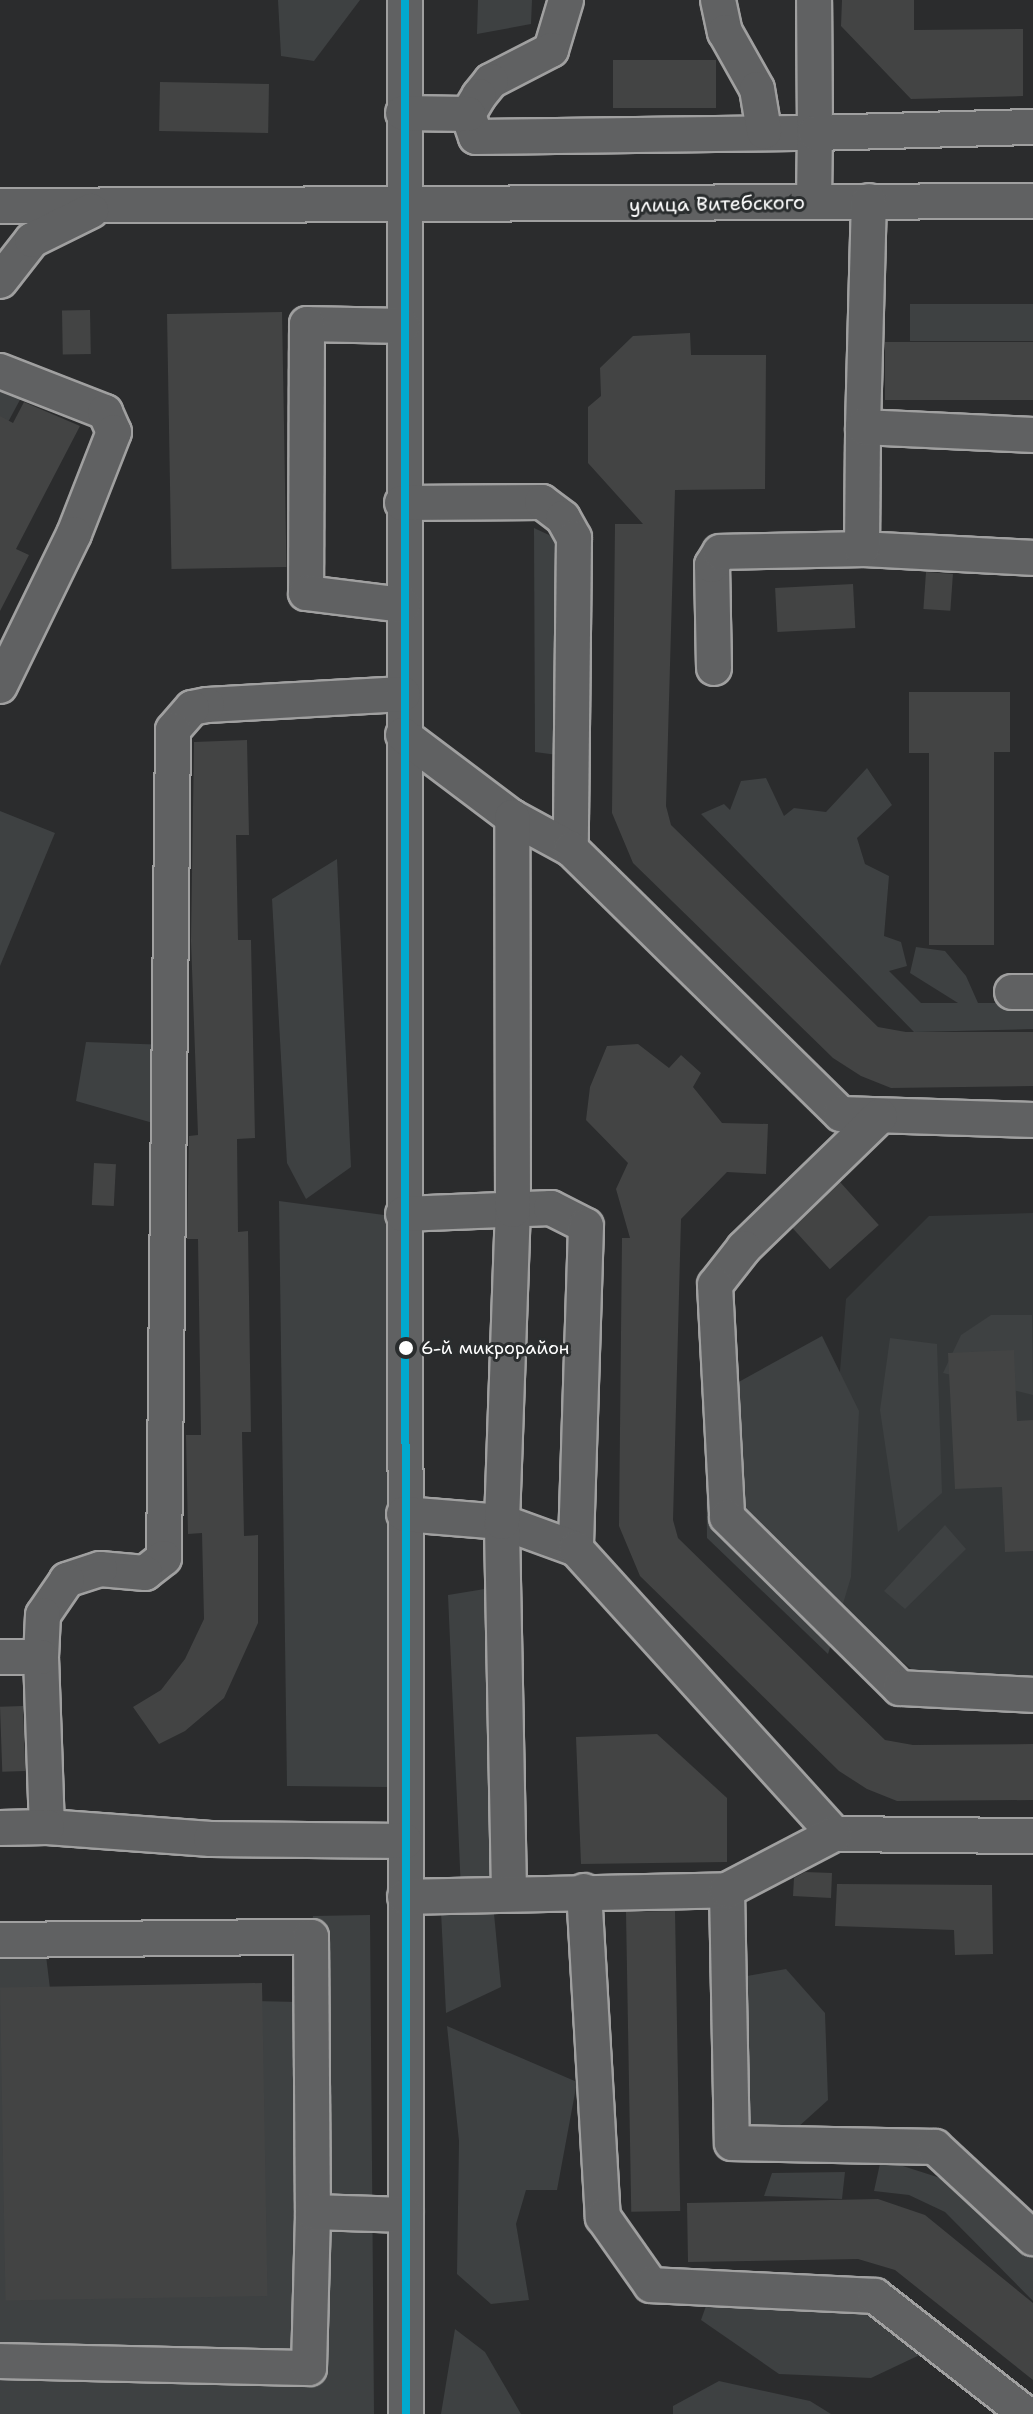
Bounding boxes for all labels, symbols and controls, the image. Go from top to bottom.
street label: улица Витебского [629,190,805,218]
place label: 6-й микрорайон [421,1337,569,1359]
marker: 6-й микрорайон [398,1340,414,1356]

